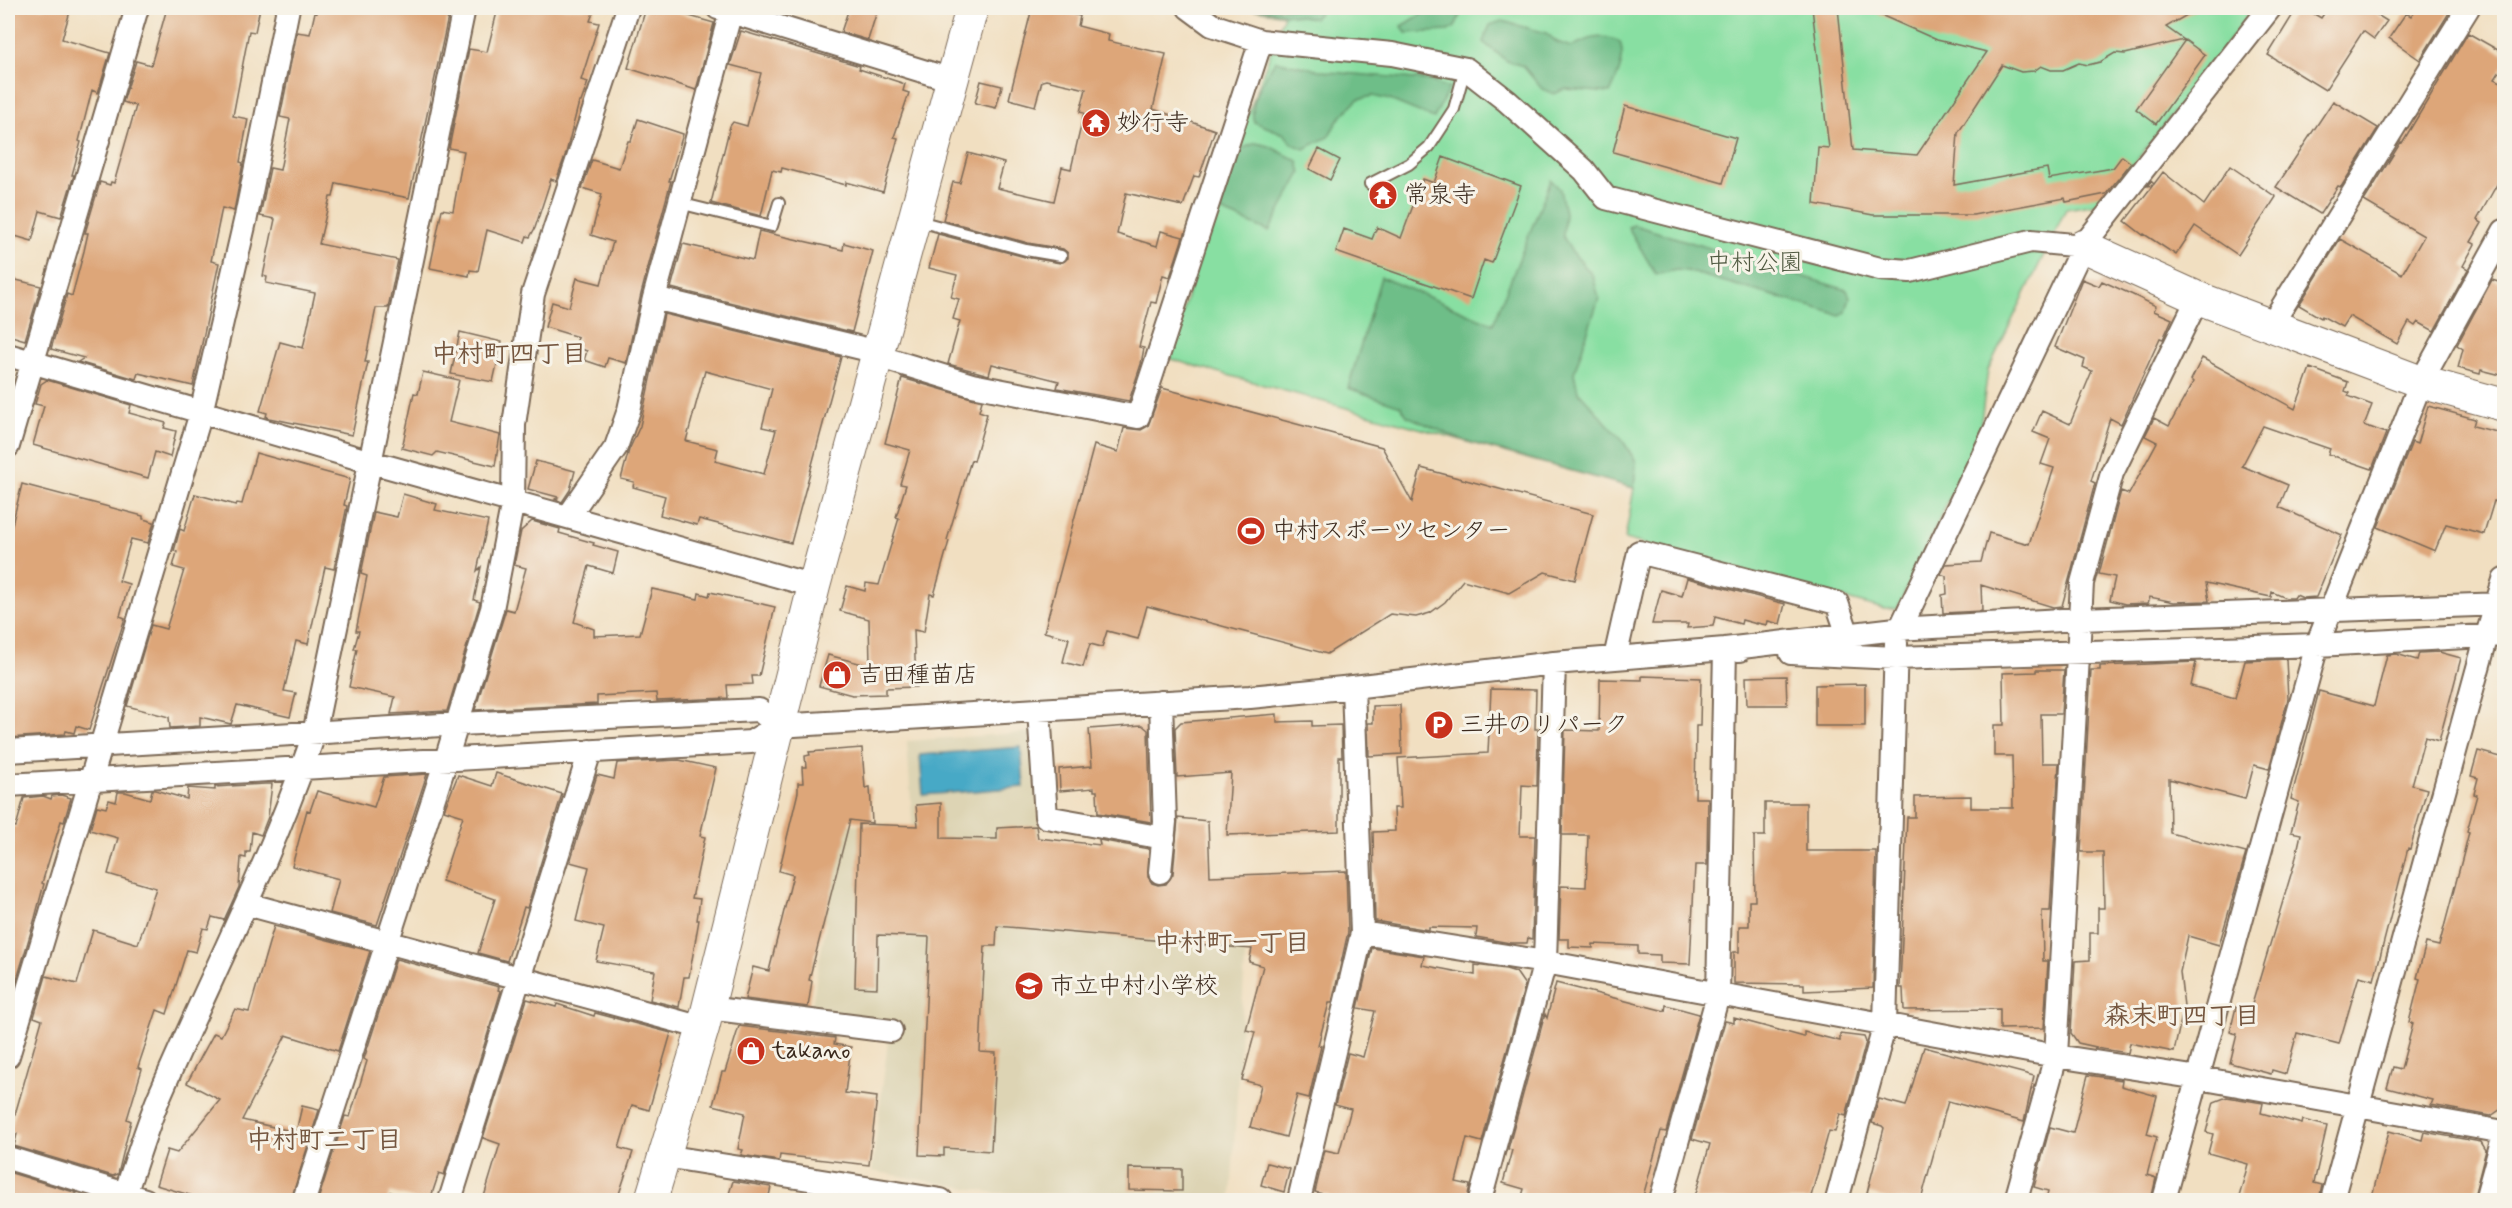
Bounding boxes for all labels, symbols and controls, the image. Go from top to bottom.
temple icon: 妙行寺 [1080,107,1112,139]
place label: 妙行寺 [1117,108,1189,139]
temple icon: 常泉寺 [1367,179,1399,211]
place label: 常泉寺 [1404,180,1476,211]
park label: 中村公園 [1707,248,1803,279]
district label: 中村町四丁目 [431,338,587,372]
sports icon: 中村スポーツセンター [1235,515,1267,547]
place label: 中村スポーツセンター [1272,516,1511,547]
shop icon: 吉田種苗店 [821,659,853,691]
place label: 吉田種苗店 [858,660,978,691]
parking icon: 三井のリパーク [1423,709,1455,741]
place label: 三井のリパーク [1460,710,1628,741]
district label: 中村町一丁目 [1154,927,1310,961]
school or university icon: 市立中村小学校 [1013,970,1045,1002]
place label: 市立中村小学校 [1050,971,1218,1002]
district label: 森末町四丁目 [2104,1000,2260,1034]
shop icon: takano [735,1035,767,1067]
place label: takano [771,1036,850,1067]
district label: 中村町二丁目 [246,1124,402,1158]

